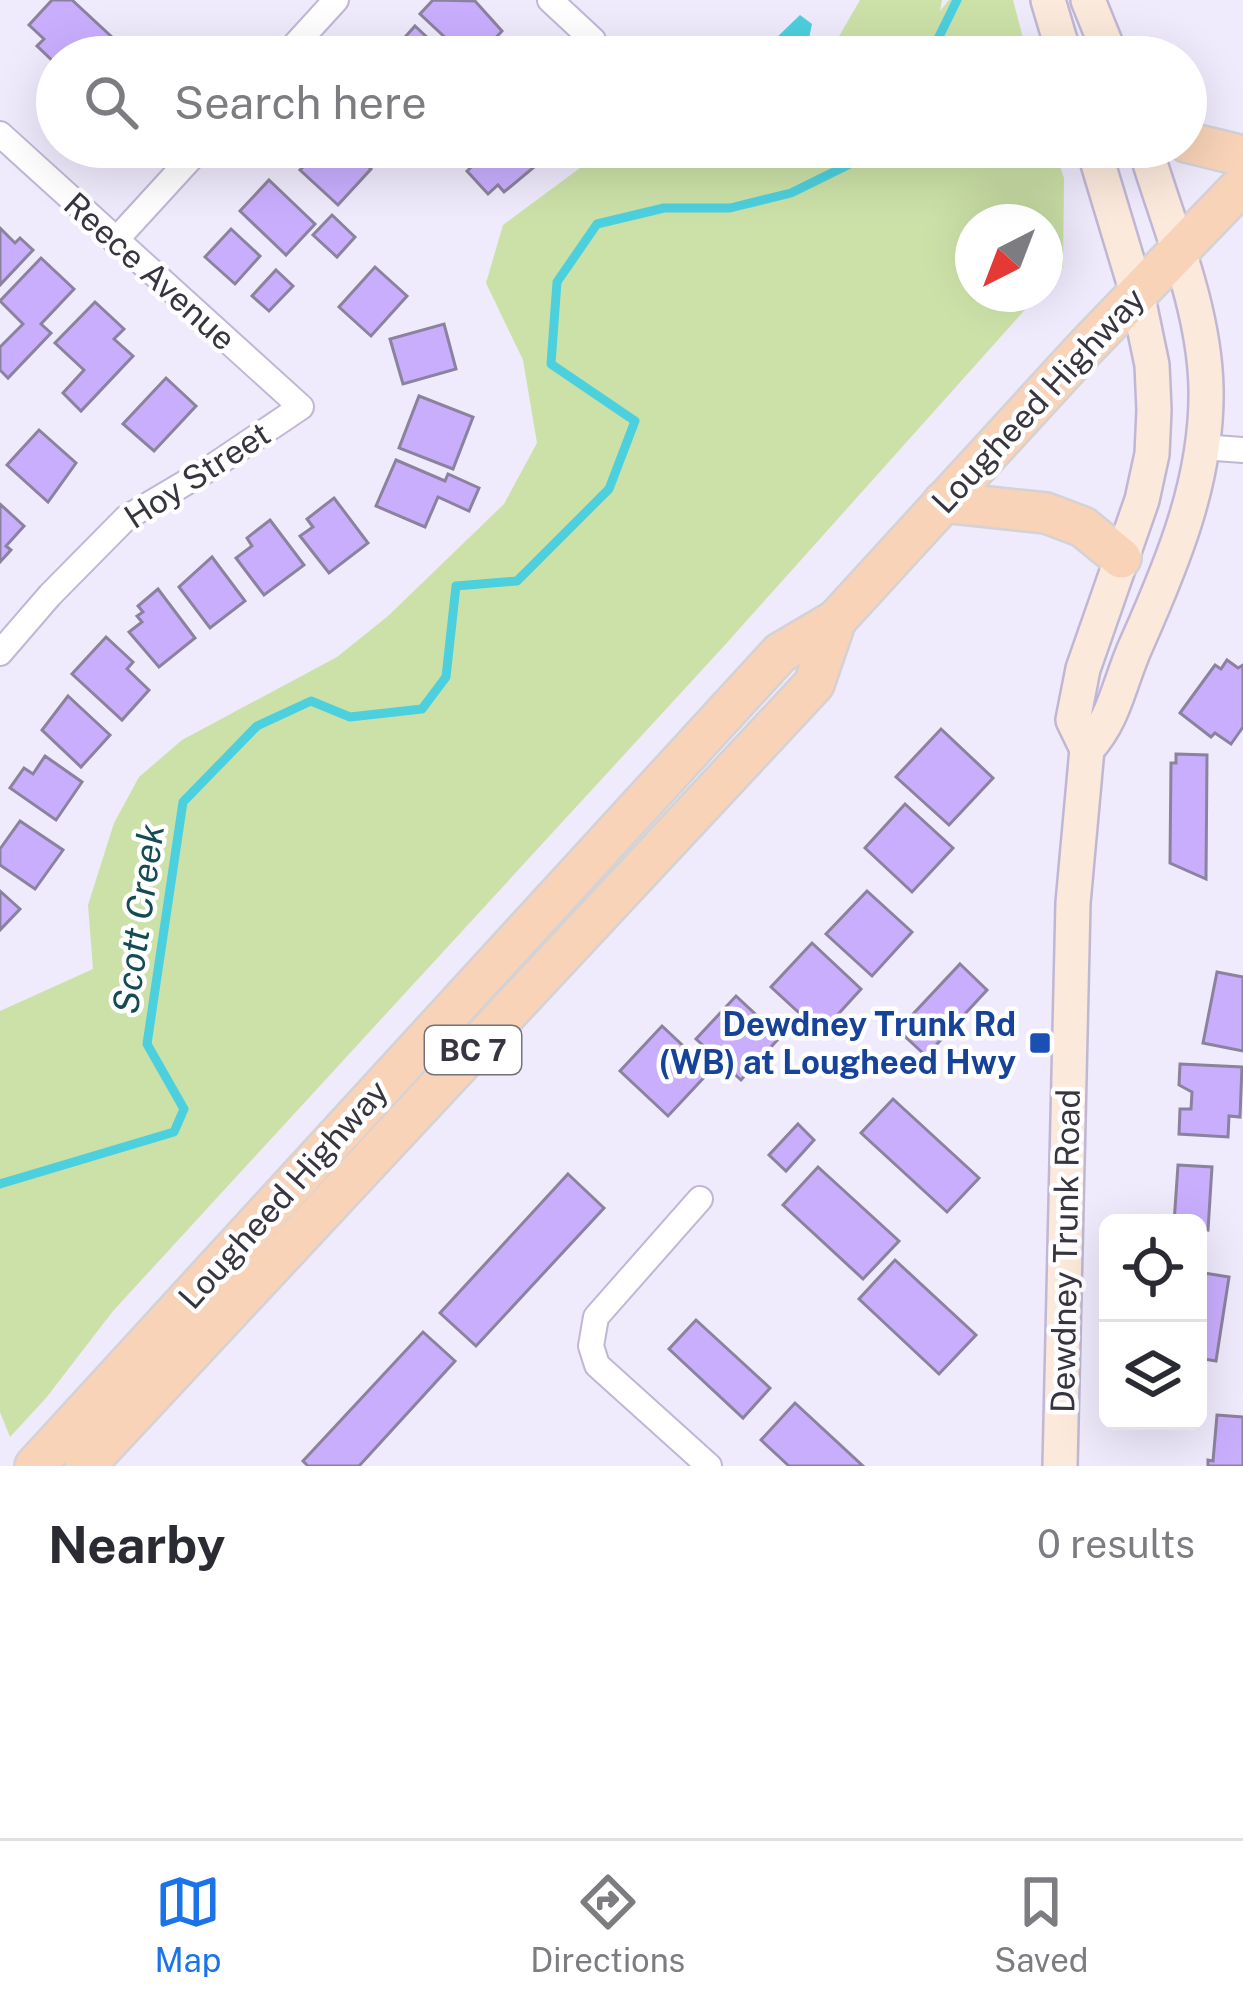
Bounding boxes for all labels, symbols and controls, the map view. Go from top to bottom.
search box [36,36,1207,168]
icon: search [78,69,144,135]
text: Search here [174,76,427,129]
street label: Reece Avenue [57,184,243,358]
north arrow [955,204,1063,312]
street label: Lougheed Highway [924,280,1152,520]
street label: Hoy Street [117,414,277,536]
water label: Scott Creek [104,821,172,1016]
place label: Dewdney Trunk Rd (WB) at Lougheed Hwy [659,1005,1016,1081]
road number: BC 7 [425,1026,521,1074]
marker: Dewdney Trunk Rd (WB) at Lougheed Hwy [1027,1030,1053,1056]
street label: Lougheed Highway [171,1072,395,1316]
street label: Dewdney Trunk Road [1043,1089,1087,1413]
map controls [1099,1214,1207,1430]
button: locate [1099,1214,1207,1322]
button: layers [1099,1322,1207,1430]
text: Nearby [48,1515,225,1574]
text: 0 results [1037,1521,1195,1567]
tab: Map [154,1869,221,1979]
tab: Directions [530,1869,685,1979]
tab: Saved [994,1869,1089,1979]

